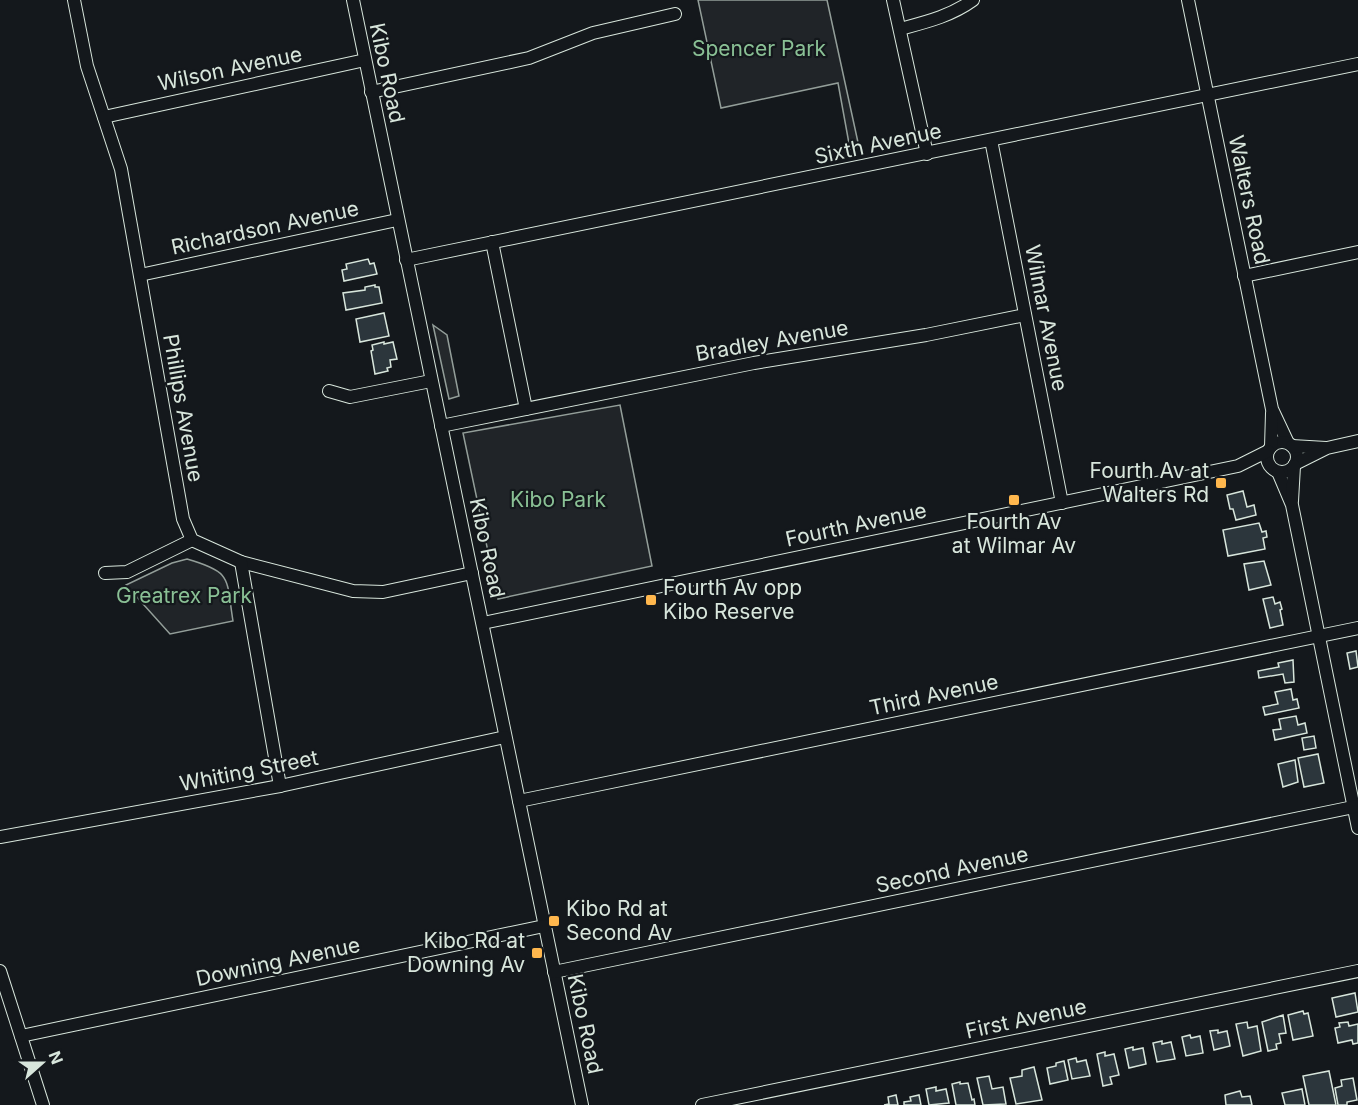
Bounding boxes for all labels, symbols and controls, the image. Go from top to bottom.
street label: Kibo Road [365,21,410,125]
park label: Spencer Park [692,36,826,61]
street label: Wilson Avenue [156,41,304,96]
street label: Sixth Avenue [812,118,944,169]
street label: Walters Road [1224,133,1275,267]
street label: Richardson Avenue [169,195,361,260]
street label: Wilmar Avenue [1020,243,1073,393]
street label: Bradley Avenue [694,315,850,366]
street label: Phillips Avenue [158,332,209,484]
place label: Fourth Av at Walters Rd [1090,458,1209,507]
marker: Fourth Av at Walters Rd [1214,476,1228,490]
park label: Kibo Park [510,487,606,512]
marker: Fourth Av at Wilmar Av [1007,493,1021,507]
street label: Kibo Road [465,496,510,600]
street label: Fourth Avenue [783,497,929,552]
place label: Fourth Av at Wilmar Av [952,509,1076,558]
place label: Fourth Av opp Kibo Reserve [663,575,802,624]
park label: Greatrex Park [116,583,252,608]
marker: Fourth Av opp Kibo Reserve [644,593,658,607]
street label: Third Avenue [867,669,1001,720]
street label: Whiting Street [178,745,320,796]
street label: Second Avenue [873,841,1030,898]
place label: Kibo Rd at Second Av [566,896,673,945]
marker: Kibo Rd at Second Av [547,914,561,928]
place label: Kibo Rd at Downing Av [407,928,525,977]
street label: Downing Avenue [194,932,362,991]
marker: Kibo Rd at Downing Av [530,946,544,960]
street label: Kibo Road [563,972,608,1076]
street label: First Avenue [963,993,1089,1044]
north arrow [12,1033,72,1093]
text: N [44,1048,68,1067]

